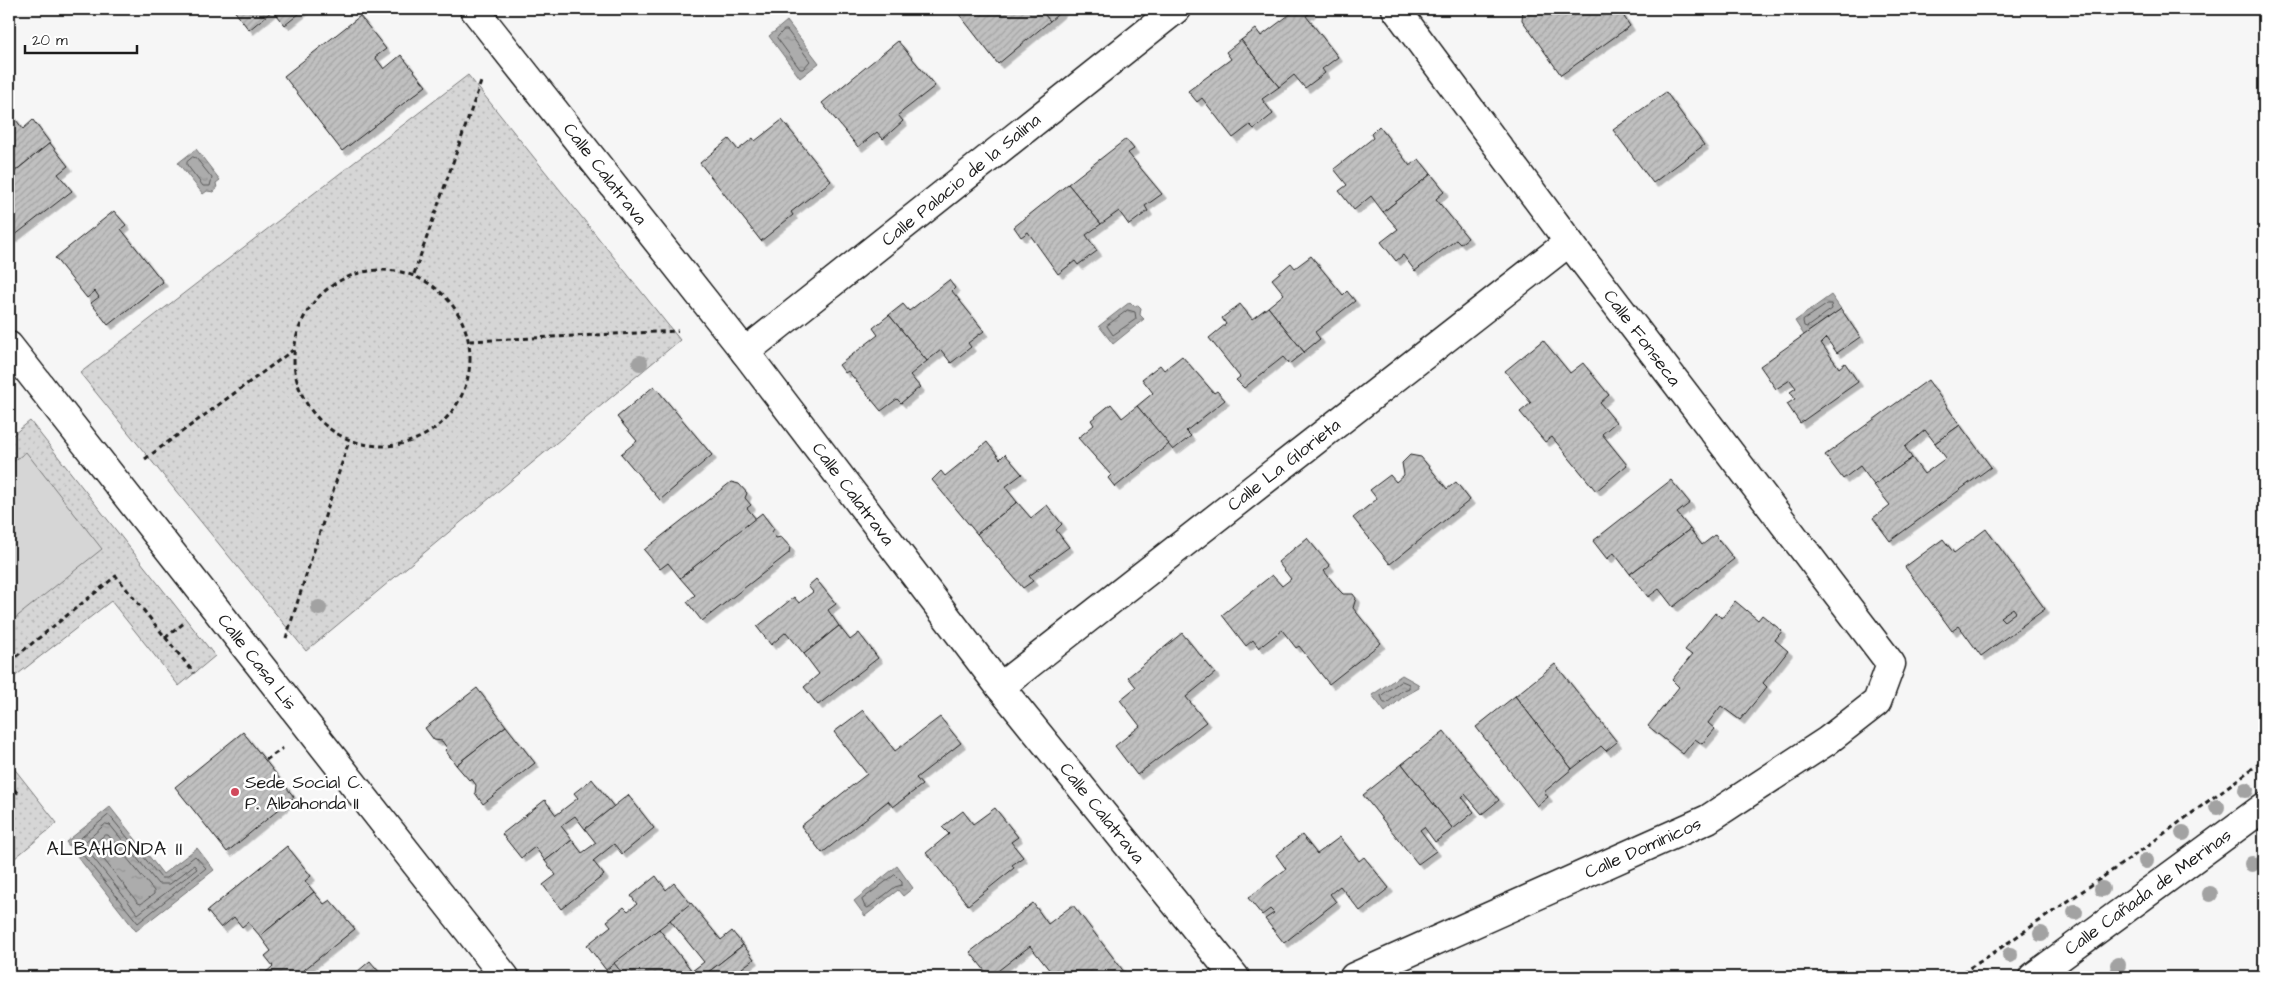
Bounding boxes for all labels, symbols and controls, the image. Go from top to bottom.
scale bar [25,22,138,54]
text: 20 m [32,30,68,51]
street label: Calle Palacio de la Salina [876,108,1046,252]
street label: Calle Calatrava [557,118,653,230]
street label: Calle Fonseca [1597,284,1687,392]
street label: Calle La Glorieta [1222,413,1346,517]
street label: Calle Calatrava [806,437,900,551]
street label: Calle Casa Lis [211,609,303,715]
street label: Calle Calatrava [1053,757,1151,869]
place label: Sede Social C. P. Albahonda II [245,770,363,816]
marker: Sede Social C. P. Albahonda II [229,786,241,798]
street label: Calle Dominicos [1581,811,1705,885]
street label: Calle Cañada de Merinas [2059,823,2237,961]
district label: ALBAHONDA II [46,836,184,863]

